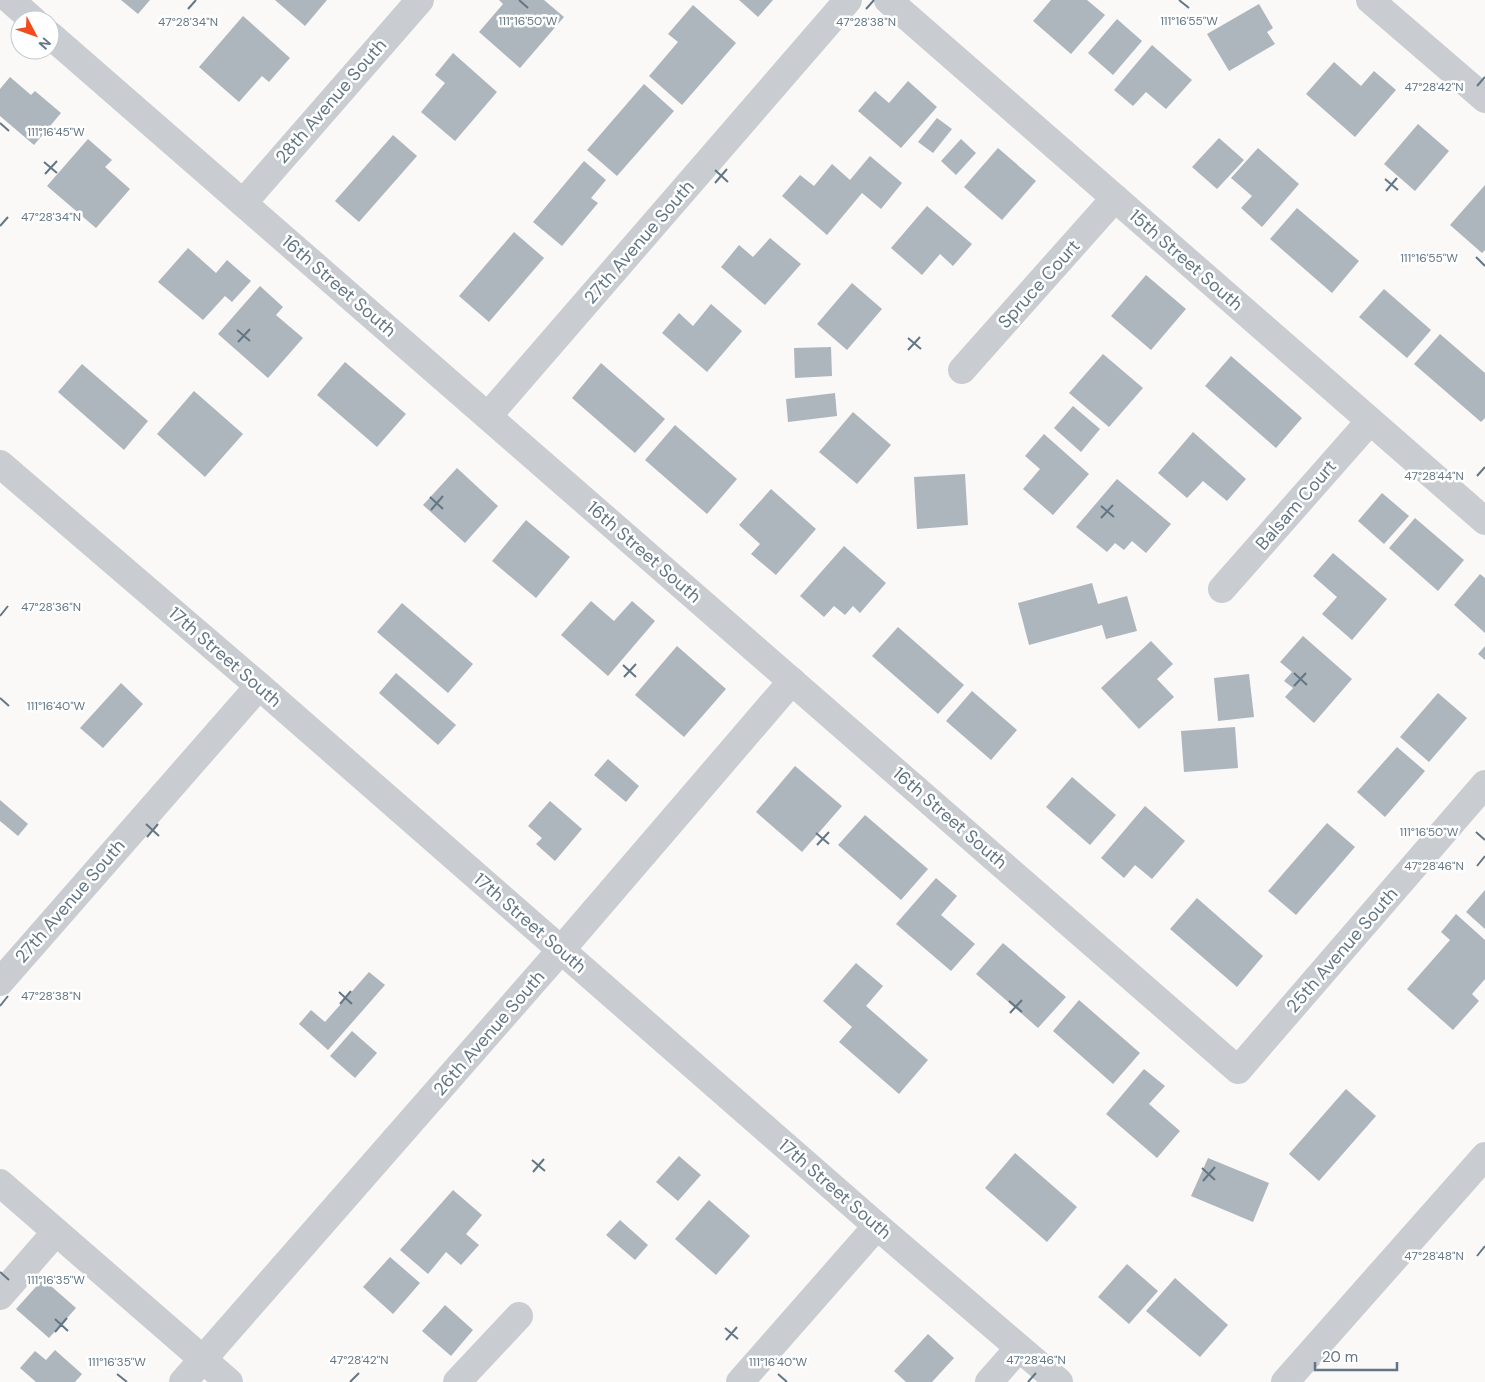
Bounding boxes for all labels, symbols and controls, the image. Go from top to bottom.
north arrow [10,10,60,60]
text: 111°16'50"W [499,13,558,29]
text: 111°16'55"W [1160,13,1218,29]
text: 47°28'34"N [158,14,218,30]
text: 47°28'38"N [836,14,896,30]
text: N [35,34,55,53]
street label: 28th Avenue South [270,34,392,168]
text: 47°28'42"N [1404,79,1464,95]
text: 111°16'45"W [27,124,85,140]
street label: 27th Avenue South [579,175,699,309]
street label: 15th Street South [1124,204,1248,316]
text: 47°28'34"N [21,209,81,225]
street label: 16th Street South [277,230,401,342]
street label: Spruce Court [993,234,1085,334]
text: 111°16'55"W [1400,250,1458,266]
street label: Balsam Court [1250,455,1342,555]
text: 47°28'44"N [1404,468,1464,484]
street label: 16th Street South [582,496,706,608]
text: 47°28'36"N [21,599,81,615]
street label: 17th Street South [164,601,286,713]
text: 111°16'40"W [27,698,86,714]
street label: 16th Street South [888,762,1012,874]
text: 111°16'50"W [1400,824,1459,840]
street label: 27th Avenue South [10,834,130,968]
text: 47°28'46"N [1404,858,1464,874]
street label: 17th Street South [469,867,591,979]
street label: 25th Avenue South [1281,882,1403,1018]
street label: 26th Avenue South [428,965,550,1101]
text: 47°28'38"N [21,988,81,1004]
street label: 17th Street South [774,1133,896,1245]
text: 47°28'48"N [1404,1248,1464,1264]
text: 111°16'35"W [27,1272,85,1288]
scale bar [1315,1340,1398,1372]
text: 20 m [1322,1347,1358,1367]
text: 47°28'42"N [329,1352,389,1368]
text: 47°28'46"N [1006,1352,1066,1368]
text: 111°16'35"W [88,1354,146,1370]
text: 111°16'40"W [749,1354,808,1370]

